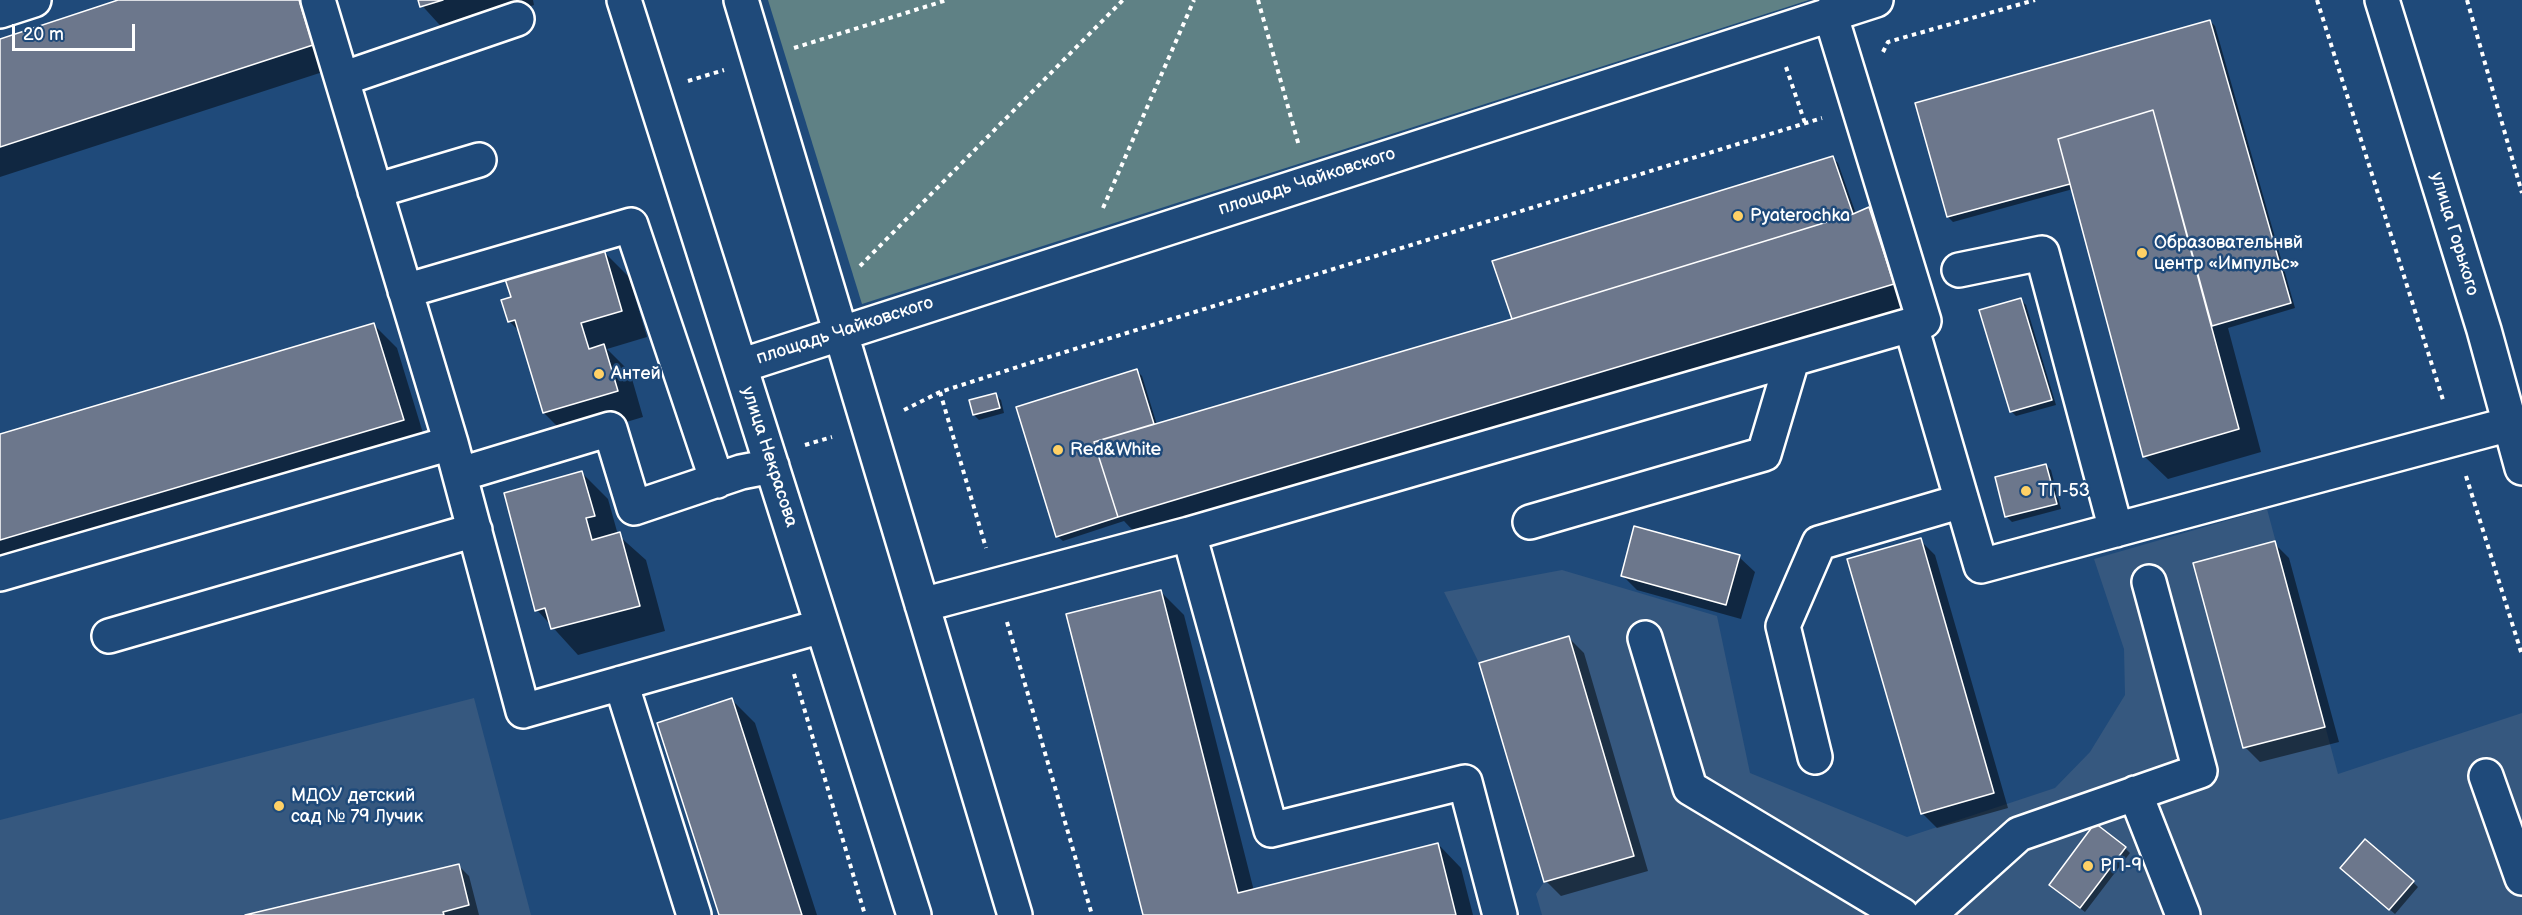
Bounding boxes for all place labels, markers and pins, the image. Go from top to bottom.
place label: Pyaterochka [1750,205,1850,227]
marker: Pyaterochka [1731,209,1745,223]
place label: Образовательнвй центр «Импульс» [2154,232,2303,274]
marker: Образовательнвй центр «Импульс» [2135,246,2149,260]
place label: Антей [611,363,661,385]
marker: Антей [592,367,606,381]
place label: Red&White [1070,439,1161,461]
marker: Red&White [1051,443,1065,457]
place label: ТП-53 [2038,480,2090,502]
marker: ТП-53 [2019,484,2033,498]
place label: МДОУ детский сад № 79 Лучик [291,785,423,828]
marker: МДОУ детский сад № 79 Лучик [272,799,286,813]
place label: РП-9 [2100,855,2142,877]
marker: РП-9 [2081,859,2095,873]

